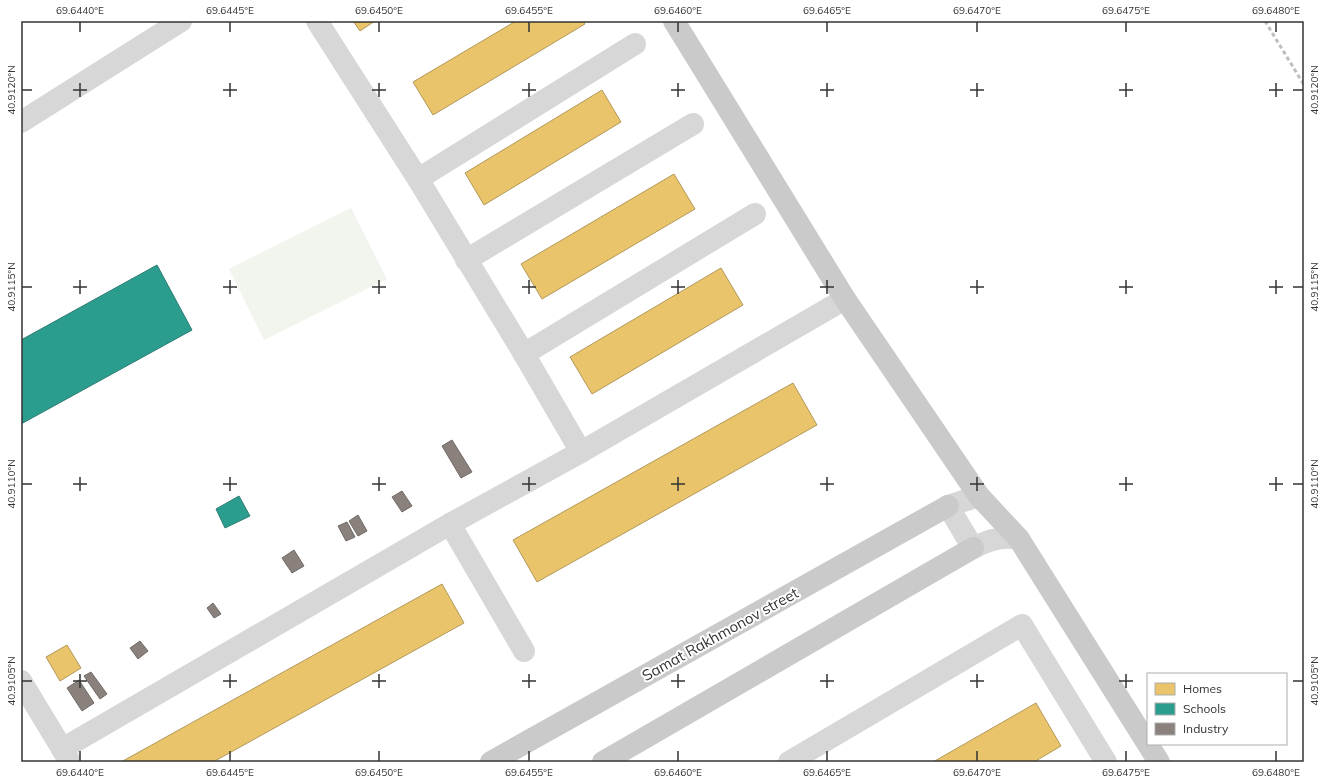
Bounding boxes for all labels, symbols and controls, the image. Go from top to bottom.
text: 69.6440°E [56,4,104,17]
text: 69.6445°E [206,4,254,17]
text: 69.6450°E [355,4,403,17]
text: 69.6455°E [505,4,553,17]
text: 69.6460°E [654,4,702,17]
text: 69.6465°E [803,4,851,17]
text: 69.6470°E [953,4,1001,17]
text: 69.6475°E [1102,4,1150,17]
text: 69.6480°E [1252,4,1300,17]
text: 40.9120°N [5,65,18,115]
text: 40.9120°N [1308,65,1321,115]
text: 40.9115°N [5,262,18,312]
text: 40.9115°N [1308,262,1321,312]
text: 40.9110°N [5,459,18,509]
text: 40.9110°N [1308,459,1321,509]
street label: Samat Rakhmonov street [638,583,802,685]
text: 40.9105°N [5,656,18,706]
text: 40.9105°N [1308,656,1321,706]
legend [1147,673,1287,745]
text: Homes [1183,681,1222,696]
text: Schools [1183,701,1226,716]
text: Industry [1183,721,1229,736]
text: 69.6440°E [56,766,104,779]
text: 69.6445°E [206,766,254,779]
text: 69.6450°E [355,766,403,779]
text: 69.6455°E [505,766,553,779]
text: 69.6460°E [654,766,702,779]
text: 69.6465°E [803,766,851,779]
text: 69.6470°E [953,766,1001,779]
text: 69.6475°E [1102,766,1150,779]
text: 69.6480°E [1252,766,1300,779]

